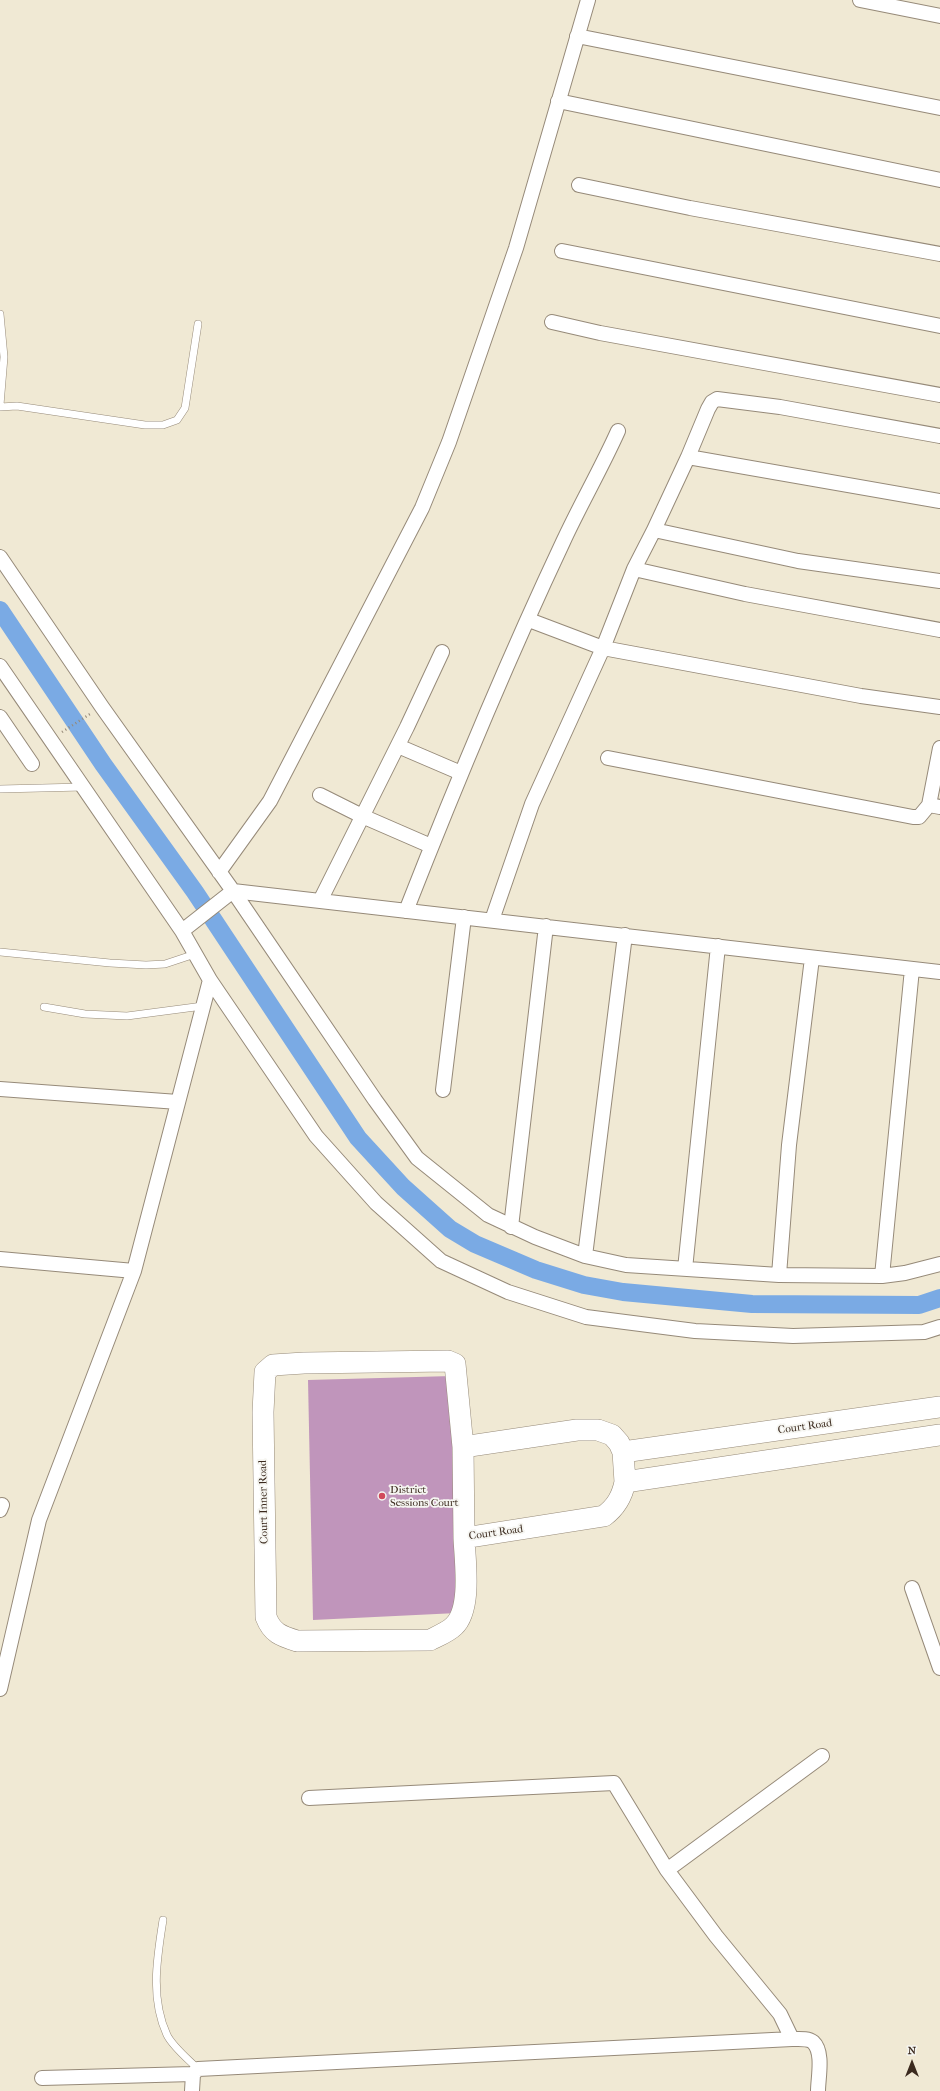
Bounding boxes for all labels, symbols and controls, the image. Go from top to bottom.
street label: Court Road [777,1417,833,1437]
street label: Court Inner Road [257,1460,271,1544]
place label: District Sessions Court [390,1483,458,1509]
marker: District Sessions Court [377,1491,387,1501]
street label: Court Road [468,1523,524,1543]
north arrow [892,2043,932,2083]
text: N [908,2044,916,2057]

